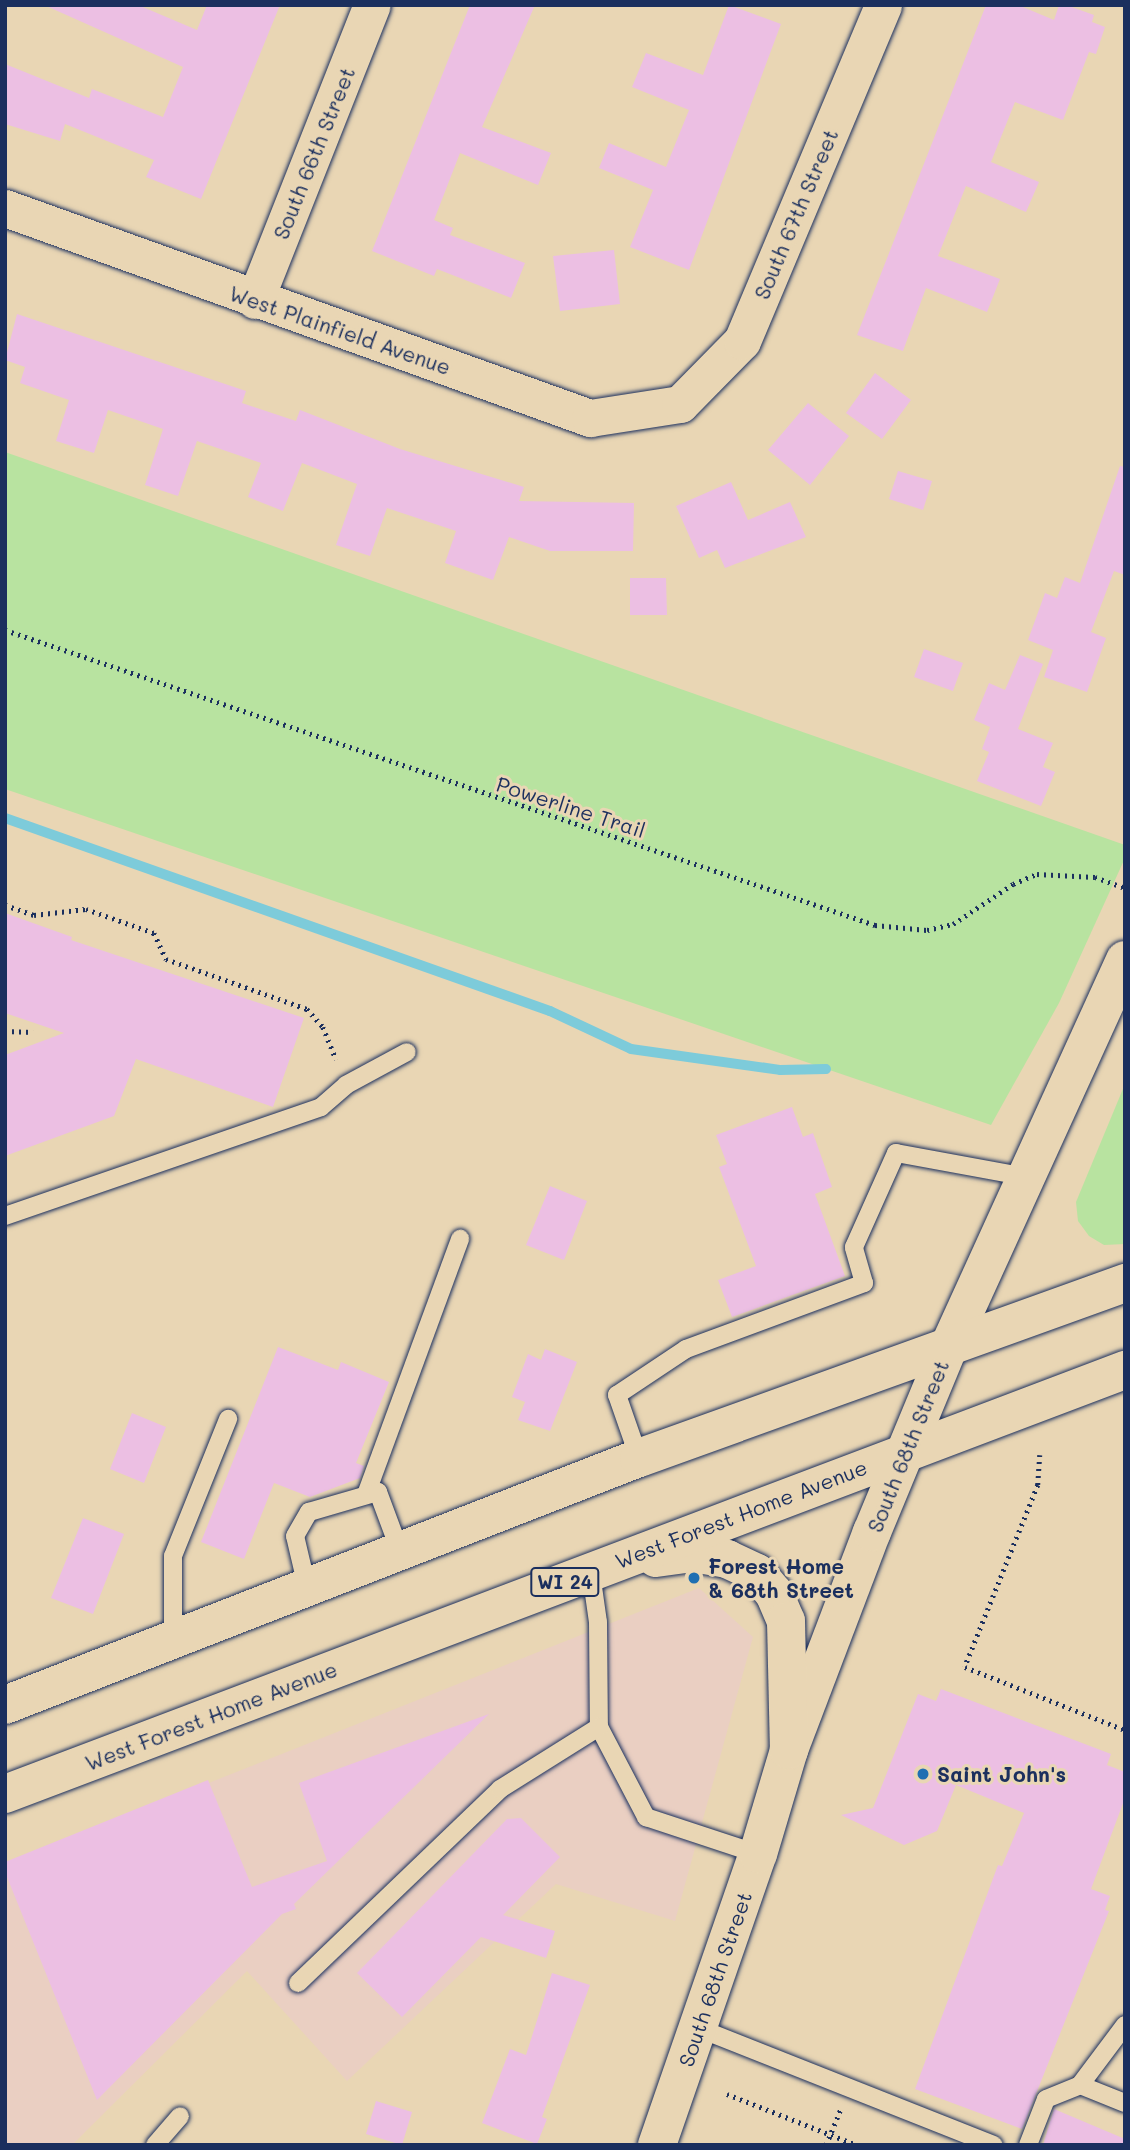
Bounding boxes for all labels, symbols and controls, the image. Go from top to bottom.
street label: South 66th Street [268,63,360,243]
street label: South 67th Street [749,125,843,303]
street label: West Plainfield Avenue [226,280,454,380]
street label: Powerline Trail [493,771,649,843]
street label: South 68th Street [862,1356,954,1536]
street label: West Forest Home Avenue [611,1454,871,1574]
place label: Forest Home & 68th Street [708,1553,854,1603]
road number: WI 24 [530,1566,600,1598]
marker: Forest Home & 68th Street [686,1570,702,1586]
street label: West Forest Home Avenue [81,1656,341,1776]
place label: Saint John's [937,1761,1066,1787]
marker: Saint John's [915,1766,931,1782]
street label: South 68th Street [673,1888,757,2070]

